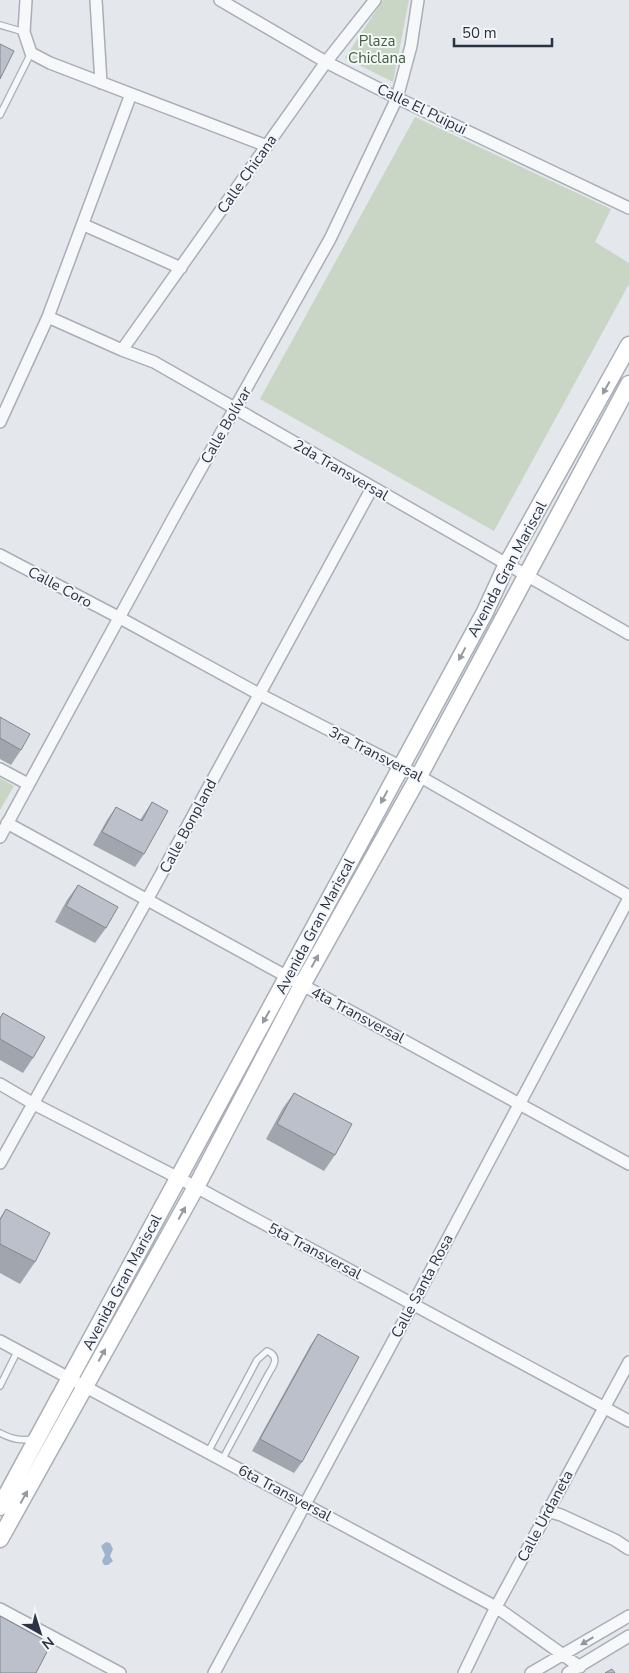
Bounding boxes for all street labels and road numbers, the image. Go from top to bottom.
street label: Calle El Puipui [374,79,470,139]
street label: Calle Chicana [212,131,282,217]
street label: Calle Bolívar [196,382,256,467]
street label: 2da Transversal [290,435,393,506]
street label: Avenida Gran Mariscal [463,497,552,640]
street label: Calle Coro [24,562,96,612]
street label: 3ra Transversal [325,722,427,787]
street label: Calle Bonpland [155,775,221,877]
street label: Avenida Gran Mariscal [271,854,360,997]
street label: 4ta Transversal [308,982,409,1048]
street label: Avenida Gran Mariscal [78,1210,167,1353]
street label: 5ta Transversal [265,1218,366,1284]
street label: Calle Santa Rosa [386,1231,458,1341]
street label: 6ta Transversal [235,1460,336,1526]
street label: Calle Urdaneta [512,1467,578,1565]

